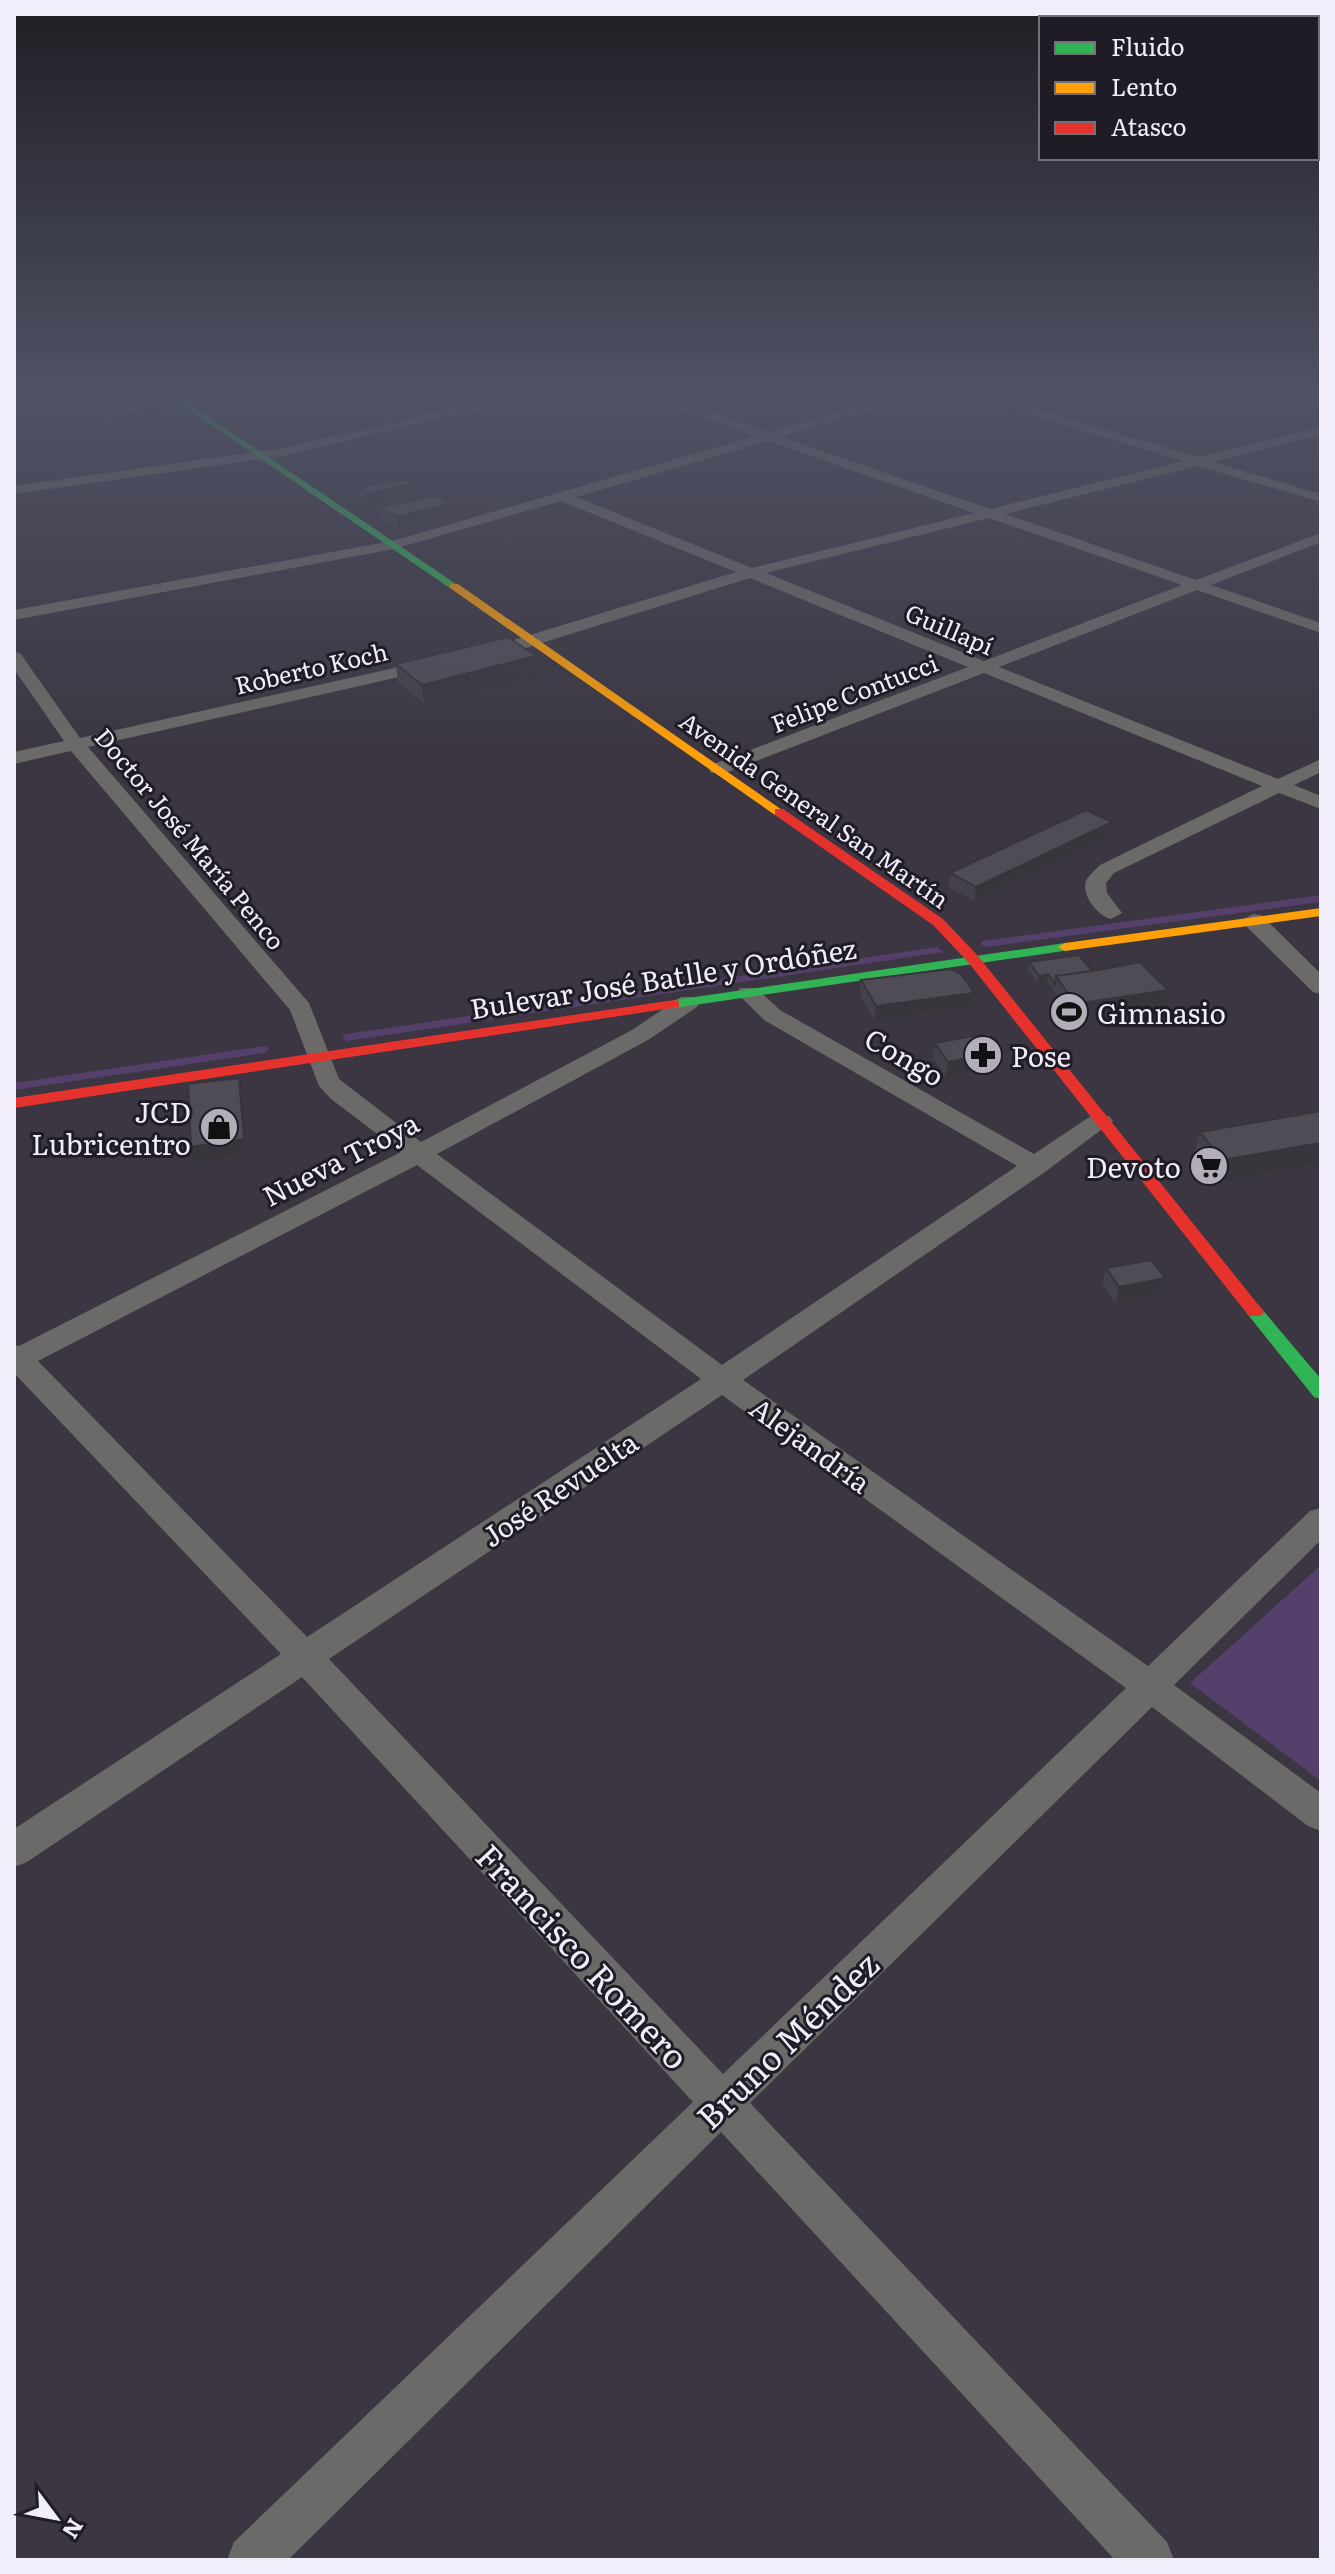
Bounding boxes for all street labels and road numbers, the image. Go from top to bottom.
street label: Guillapí [900,594,1000,662]
street label: Roberto Koch [231,632,391,702]
street label: Felipe Contucci [765,644,943,740]
street label: Avenida General San Martín [673,702,957,916]
street label: Doctor José María Penco [88,720,294,956]
street label: Bulevar José Batlle y Ordóñez [467,926,859,1028]
street label: Congo [857,1016,953,1096]
street label: Nueva Troya [254,1101,426,1215]
street label: Alejandría [742,1386,880,1502]
street label: José Revuelta [472,1420,646,1556]
street label: Francisco Romero [466,1831,702,2079]
street label: Bruno Méndez [684,1939,888,2139]

